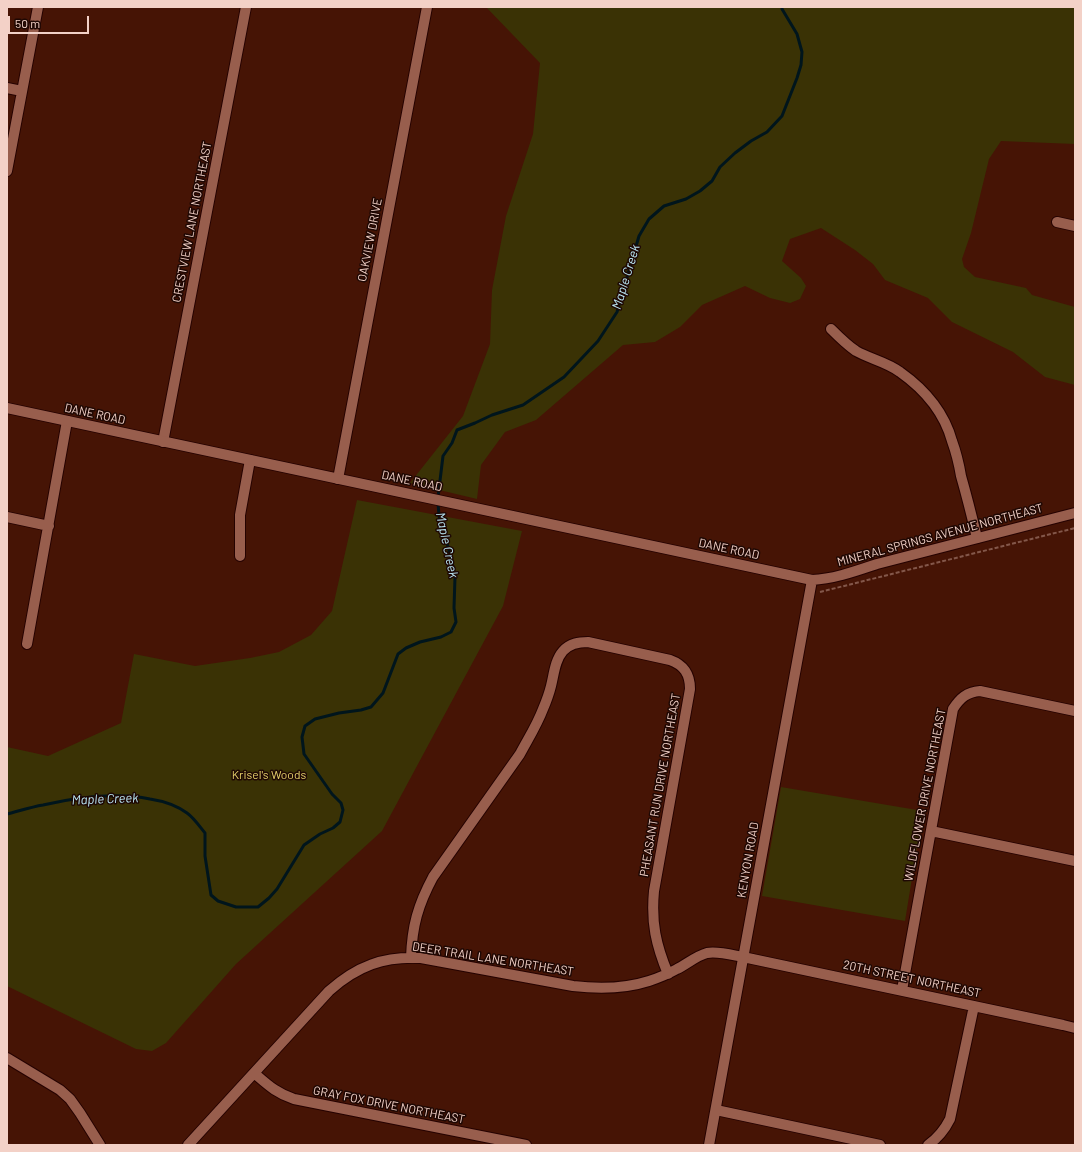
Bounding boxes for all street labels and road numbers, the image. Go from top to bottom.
street label: CRESTVIEW LANE NORTHEAST [169,140,215,304]
street label: OAKVIEW DRIVE [355,197,385,283]
street label: DANE ROAD [63,401,127,427]
street label: DANE ROAD [380,468,444,494]
street label: MINERAL SPRINGS AVENUE NORTHEAST [836,501,1044,569]
street label: DANE ROAD [697,536,761,562]
street label: PHEASANT RUN DRIVE NORTHEAST [637,692,683,878]
street label: WILDFLOWER DRIVE NORTHEAST [901,707,949,883]
street label: KENYON ROAD [734,821,762,899]
street label: DEER TRAIL LANE NORTHEAST [411,939,575,979]
street label: 20TH STREET NORTHEAST [842,957,982,1001]
street label: GRAY FOX DRIVE NORTHEAST [312,1083,466,1127]

